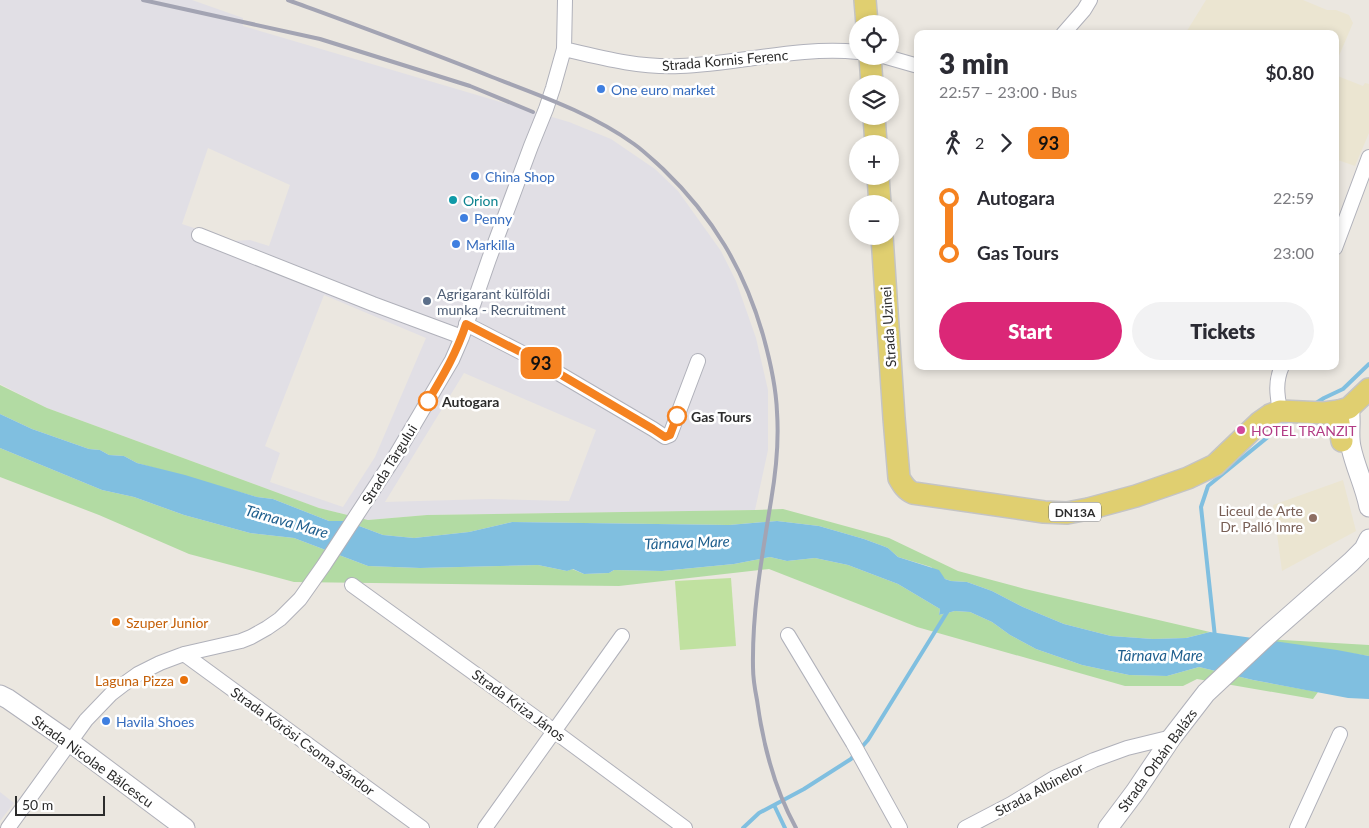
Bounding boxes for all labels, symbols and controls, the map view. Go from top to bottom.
map controls [849,15,899,245]
button: locate [849,15,899,65]
street label: Strada Kornis Ferenc [661,46,789,74]
text: 3 min [939,46,1009,80]
text: $0.80 [1265,61,1314,84]
button: layers [849,75,899,125]
place label: One euro market [611,81,715,98]
text: 22:57 – 23:00 · Bus [939,82,1077,101]
marker: One euro market [595,83,607,95]
icon: walk [939,129,967,157]
icon: forward [992,129,1020,157]
text: 93 [1038,132,1059,154]
text: 2 [975,133,984,152]
button: + [849,135,899,185]
place label: China Shop [485,168,555,185]
marker: China Shop [469,170,481,182]
text: Autogara [977,186,1055,209]
text: 22:59 [1273,188,1314,207]
place label: Orion [463,192,498,209]
marker: Orion [447,194,459,206]
button: − [849,195,899,245]
place label: Penny [474,210,513,227]
marker: Penny [458,212,470,224]
place label: Markilla [466,236,515,253]
marker: Markilla [450,238,462,250]
text: Gas Tours [977,241,1059,264]
text: 23:00 [1273,243,1314,262]
place label: Agrigarant külföldi munka - Recruitment [437,285,566,318]
street label: Strada Uzinei [877,286,899,368]
marker: Agrigarant külföldi munka - Recruitment [421,295,433,307]
button: Start [939,302,1122,360]
button: Tickets [1132,302,1314,360]
line badge: 93 [518,347,564,379]
text: 93 [531,352,551,374]
marker: Autogara [418,391,438,411]
place label: Autogara [441,393,499,410]
marker: Gas Tours [667,406,687,426]
place label: Gas Tours [691,408,751,425]
street label: Strada Târgului [358,421,420,507]
place label: HOTEL TRANZIT [1251,422,1357,439]
marker: HOTEL TRANZIT [1235,424,1247,436]
water label: Târnava Mare [243,501,331,541]
road number: DN13A [1049,502,1101,522]
place label: Liceul de Arte Dr. Palló Imre [1219,502,1303,535]
marker: Liceul de Arte Dr. Palló Imre [1307,512,1319,524]
water label: Târnava Mare [644,532,730,552]
place label: Szuper Junior [126,614,208,631]
marker: Szuper Junior [110,616,122,628]
water label: Târnava Mare [1117,646,1203,664]
street label: Strada Kriza János [469,665,569,745]
place label: Laguna Pizza [95,672,174,689]
marker: Laguna Pizza [178,674,190,686]
street label: Strada Kőrösi Csoma Sándor [228,683,378,799]
street label: Strada Orbán Balázs [1114,705,1200,815]
street label: Strada Nicolae Bălcescu [29,711,157,811]
place label: Havila Shoes [116,713,194,730]
marker: Havila Shoes [100,715,112,727]
street label: Strada Albinelor [992,759,1086,819]
scale bar [15,793,105,816]
text: 50 m [22,796,53,813]

